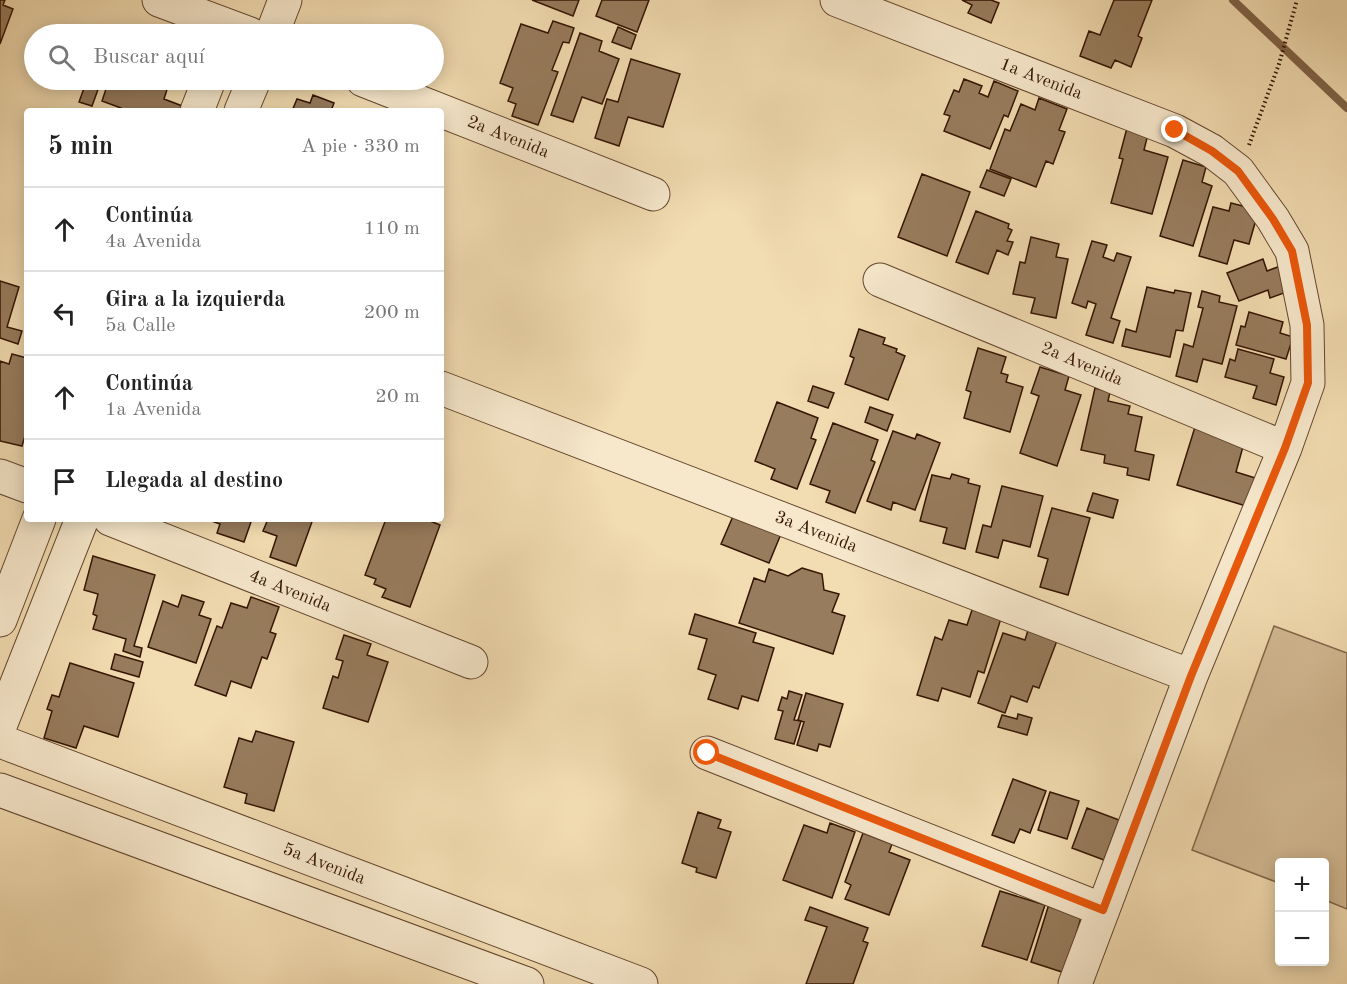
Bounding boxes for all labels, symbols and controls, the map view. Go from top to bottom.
search box [24,24,444,90]
icon: search [45,41,78,74]
text: Buscar aquí [93,46,205,68]
street label: 1a Avenida [997,55,1085,103]
street label: 2a Avenida [464,112,552,162]
route end [1161,116,1187,142]
text: 5 min [48,134,113,160]
text: A pie · 330 m [301,137,420,157]
text: Continúa [105,205,193,227]
icon: ahead [48,213,81,246]
text: 110 m [364,219,420,239]
text: 4a Avenida [105,232,201,252]
text: Gira a la izquierda [105,289,285,311]
icon: left [48,297,81,330]
text: 200 m [364,303,420,323]
text: 5a Calle [105,316,175,336]
street label: 2a Avenida [1039,339,1126,389]
text: Continúa [105,373,193,395]
icon: ahead [48,381,81,414]
text: 20 m [375,387,420,407]
text: 1a Avenida [105,400,201,420]
icon: arrive [48,465,81,498]
text: Llegada al destino [105,470,283,492]
street label: 3a Avenida [772,508,860,556]
street label: 4a Avenida [246,566,334,616]
route start [693,739,719,765]
street label: 5a Avenida [280,840,368,888]
map controls [1275,858,1329,966]
button: + [1275,858,1329,912]
button: − [1275,912,1329,966]

